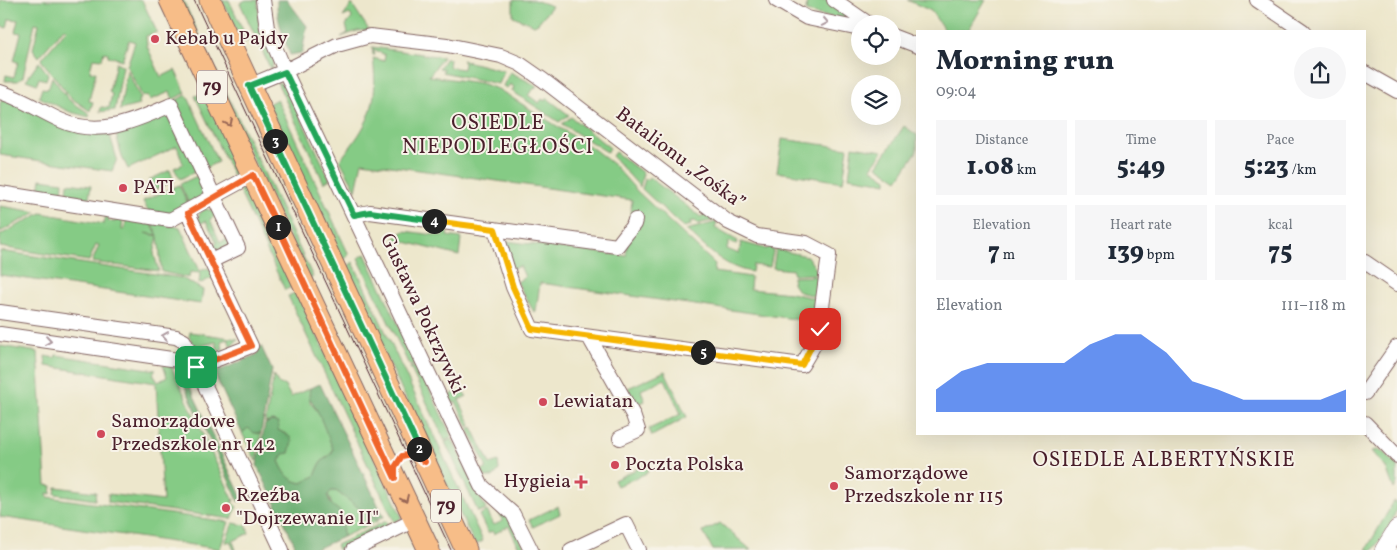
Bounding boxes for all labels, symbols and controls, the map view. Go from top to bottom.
map controls [851,15,901,125]
button: locate [851,15,901,65]
one-way arrow [820,17,829,27]
place label: Kebab u Pajdy [165,25,288,53]
marker: Kebab u Pajdy [149,33,161,45]
text: Morning run [936,42,1114,81]
button: share [1294,47,1346,99]
road number: 79 [197,70,227,104]
button: layers [851,75,901,125]
text: 09:04 [936,81,977,103]
street label: Batalionu „Zośka” [609,101,751,217]
district label: OSIEDLE NIEPODLEGŁOŚCI [402,109,594,162]
one-way arrow [223,118,233,127]
pin: 3 [262,128,288,154]
text: Distance [975,131,1028,150]
text: Time [1126,131,1156,150]
text: Pace [1266,131,1294,150]
text: 3 [272,132,279,151]
text: 1.08 [967,150,1014,185]
text: 5:49 [1117,150,1165,185]
text: 5:23 [1244,150,1289,185]
text: km [1014,161,1037,180]
text: /km [1289,161,1317,180]
place label: PATI [133,174,175,202]
marker: PATI [117,182,129,194]
pin: 4 [422,208,446,234]
text: 4 [430,212,439,231]
pin: 1 [266,214,290,240]
text: Elevation [973,216,1031,235]
text: Heart rate [1110,216,1172,235]
text: kcal [1268,216,1293,235]
text: 1 [276,218,281,237]
street label: Gustawa Pokrzywki [372,229,472,399]
text: 7 [988,235,1000,270]
text: 139 [1107,235,1144,270]
text: 75 [1268,235,1292,270]
text: m [1000,246,1015,265]
text: bpm [1144,246,1175,265]
text: Elevation [936,295,1003,317]
text: 111–118 m [1281,295,1346,317]
pin [799,308,841,350]
icon: check [806,315,834,343]
one-way arrow [161,331,169,341]
one-way arrow [45,335,53,346]
pin: 5 [690,340,716,364]
text: 5 [700,343,707,362]
pin [175,346,217,388]
icon: arrive [182,353,210,381]
place label: Lewiatan [553,388,634,416]
marker: Lewiatan [537,396,549,408]
place label: Samorządowe Przedszkole nr 142 [111,408,276,459]
marker: Samorządowe Przedszkole nr 142 [95,428,107,440]
pin: 2 [406,436,432,462]
text: 2 [416,440,423,459]
district label: OSIEDLE ALBERTYŃSKIE [1032,446,1296,475]
place label: Poczta Polska [625,451,744,479]
marker: Poczta Polska [609,459,621,471]
place label: Samorządowe Przedszkole nr 115 [844,460,1003,511]
place label: Hygieia [503,468,571,496]
marker: Hygieia [575,476,587,488]
marker: Samorządowe Przedszkole nr 115 [828,480,840,492]
place label: Rzeźba "Dojrzewanie II" [236,482,379,533]
road number: 79 [431,490,461,522]
one-way arrow [399,494,410,503]
marker: Rzeźba "Dojrzewanie II" [220,502,232,514]

